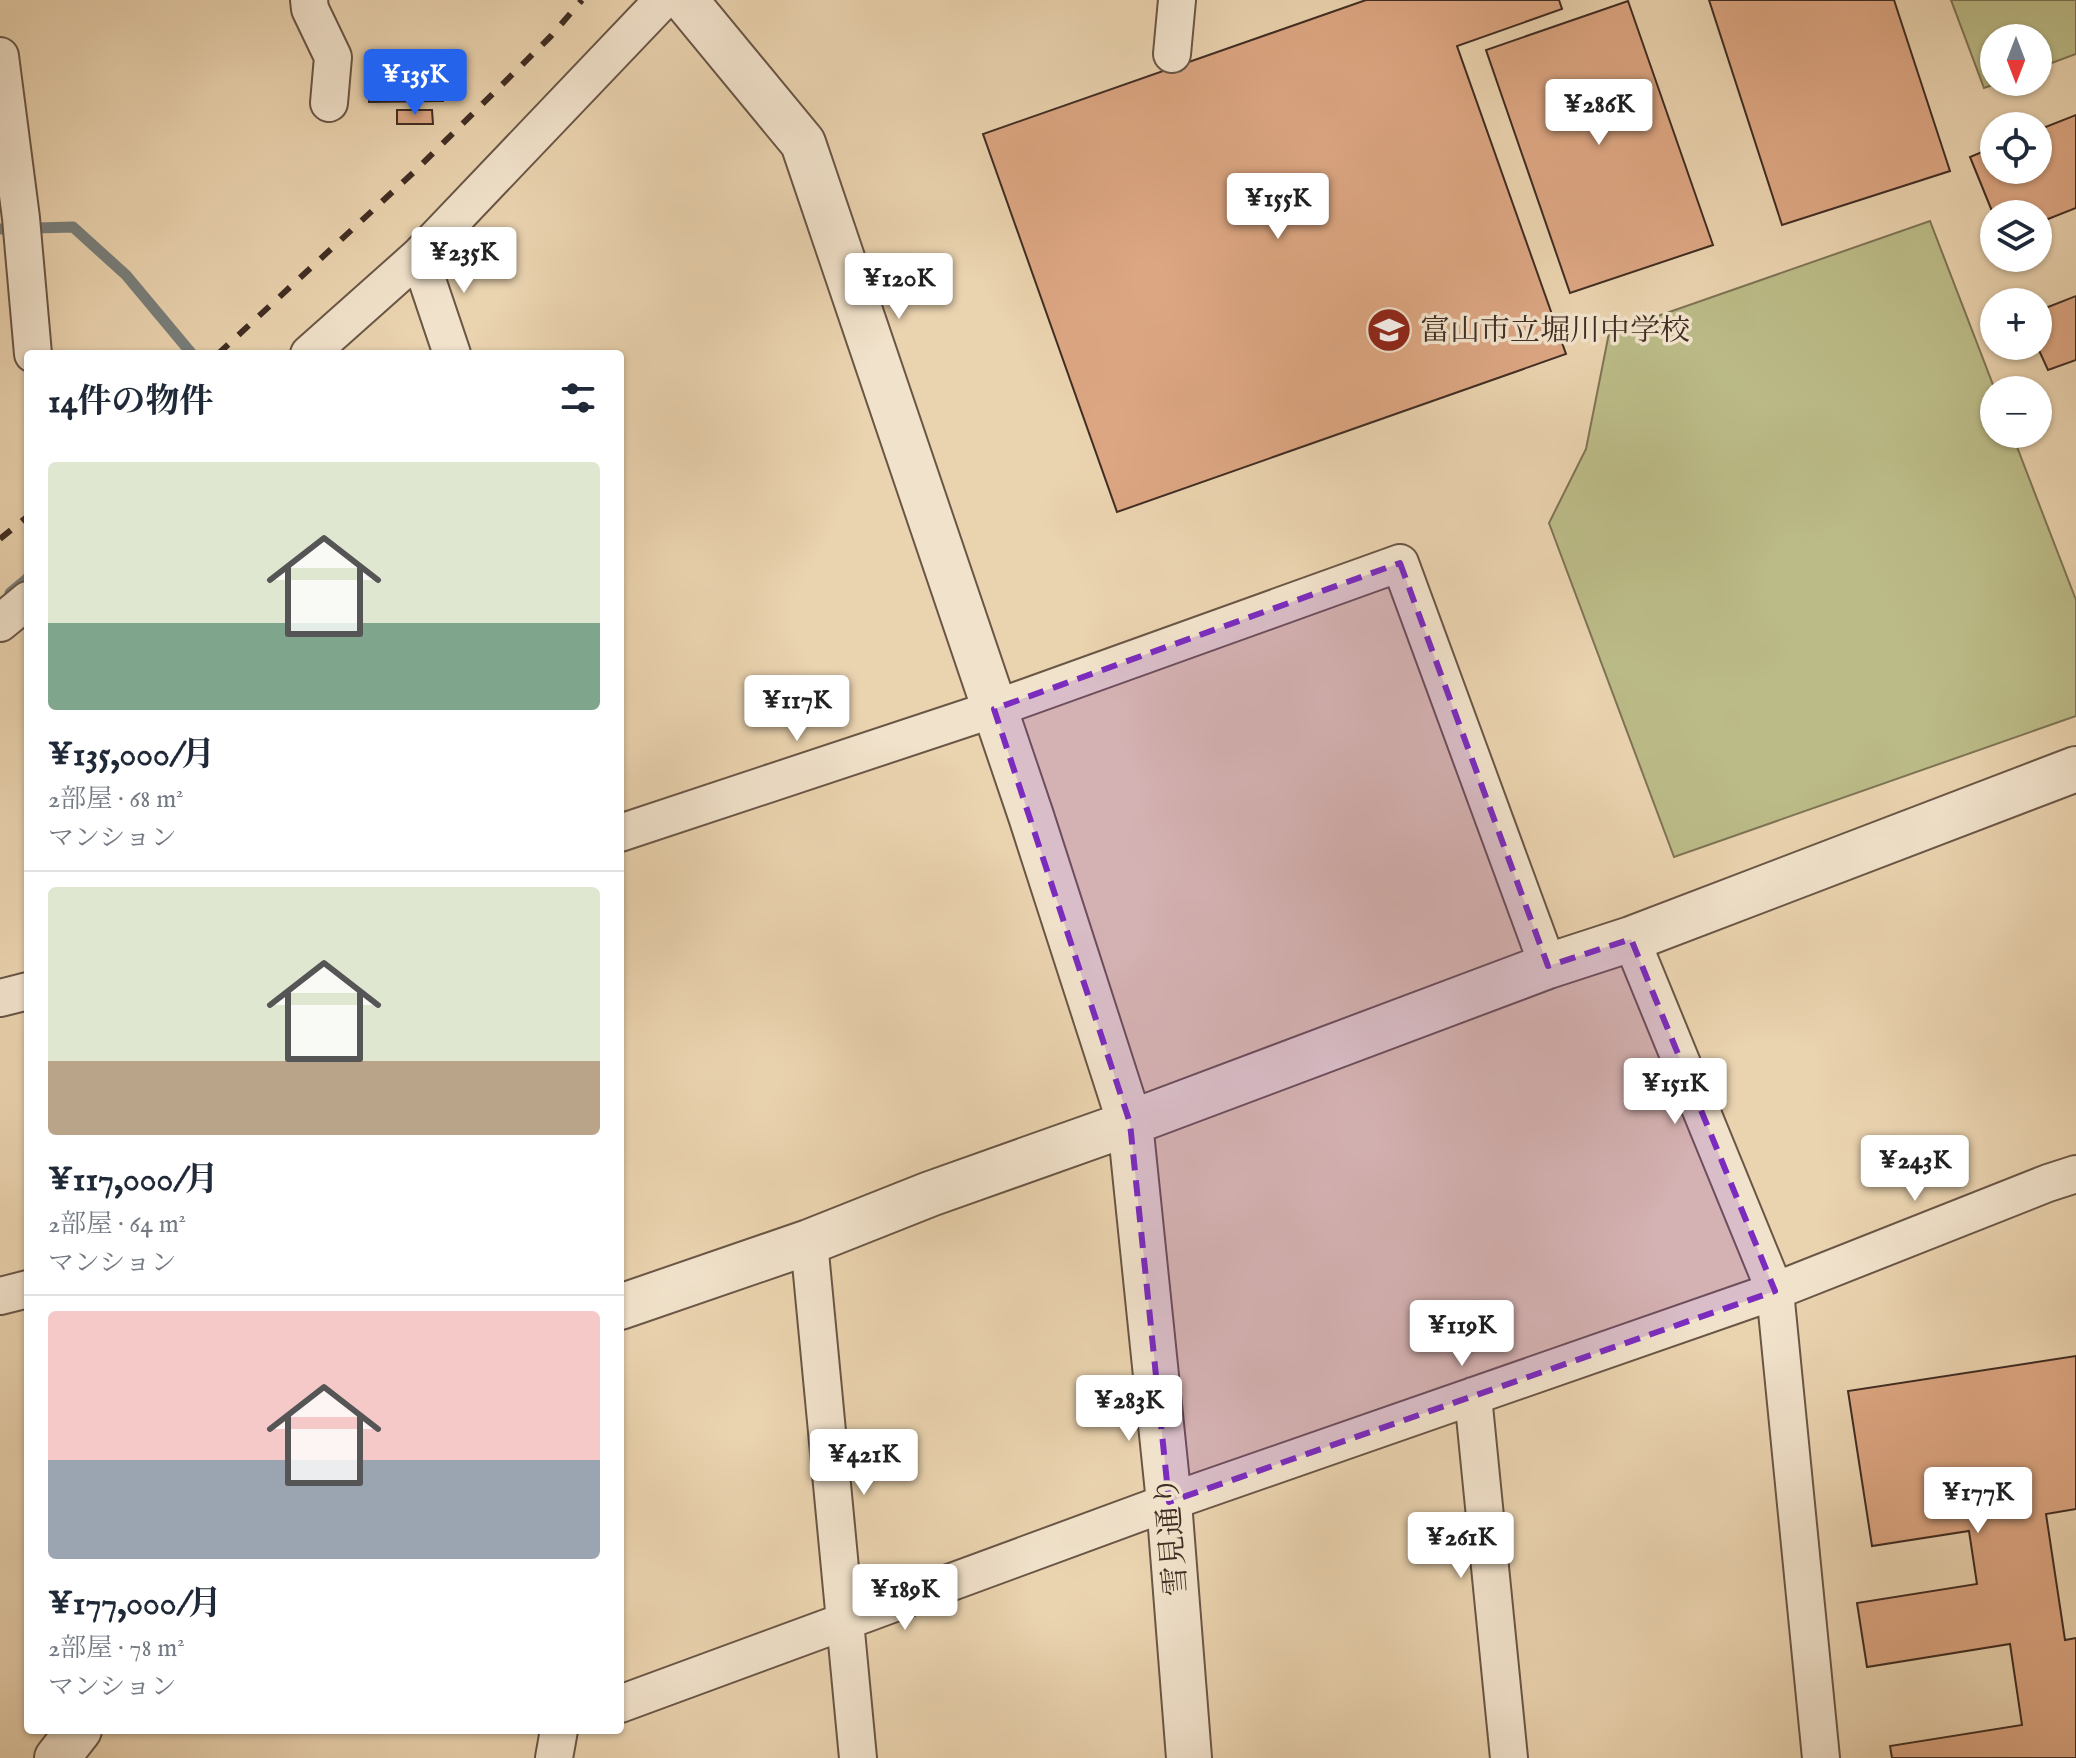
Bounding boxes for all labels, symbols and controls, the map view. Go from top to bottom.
north arrow [1980,24,2052,96]
map controls [1980,24,2052,448]
pin: ¥135K [359,49,471,117]
text: ¥135K [382,58,448,91]
pin: ¥286K [1543,79,1655,147]
text: ¥286K [1563,88,1635,121]
button: locate [1980,112,2052,184]
pin: ¥155K [1222,173,1334,241]
text: ¥155K [1245,182,1311,215]
button: layers [1980,200,2052,272]
pin: ¥235K [408,227,520,295]
text: ¥235K [429,236,499,269]
pin: ¥120K [843,253,955,321]
text: ¥120K [863,262,935,295]
button: + [1980,288,2052,360]
school or university icon: 富山市立堀川中学校 [1365,306,1413,354]
place label: 富山市立堀川中学校 [1420,313,1690,351]
icon: filters [556,376,600,420]
button: − [1980,376,2052,448]
text: 14件の物件 [48,381,213,424]
icon: home [252,514,396,658]
pin: ¥117K [741,675,853,743]
text: ¥117K [762,684,832,717]
text: ¥135,000/月 [48,734,215,777]
text: 2部屋 · 68 m² [48,783,183,816]
text: マンション [48,822,177,855]
icon: home [252,939,396,1083]
pin: ¥151K [1619,1058,1731,1126]
text: ¥151K [1642,1067,1708,1100]
pin: ¥243K [1859,1135,1971,1203]
text: ¥243K [1879,1144,1951,1177]
text: ¥117,000/月 [48,1159,219,1202]
text: 2部屋 · 64 m² [48,1208,186,1241]
text: マンション [48,1247,177,1280]
pin: ¥119K [1406,1300,1518,1368]
text: ¥119K [1428,1309,1496,1342]
icon: home [252,1363,396,1507]
pin: ¥283K [1073,1375,1185,1443]
text: ¥283K [1094,1384,1164,1417]
pin: ¥421K [808,1429,920,1497]
text: ¥421K [828,1438,900,1471]
pin: ¥177K [1922,1467,2034,1535]
street label: 雪見通り [1149,1474,1197,1597]
text: ¥177K [1942,1476,2014,1509]
pin: ¥261K [1405,1512,1517,1580]
text: ¥261K [1426,1521,1496,1554]
pin: ¥189K [849,1564,961,1632]
text: ¥189K [871,1573,940,1606]
text: ¥177,000/月 [48,1583,222,1626]
text: 2部屋 · 78 m² [48,1632,185,1665]
text: マンション [48,1671,177,1704]

